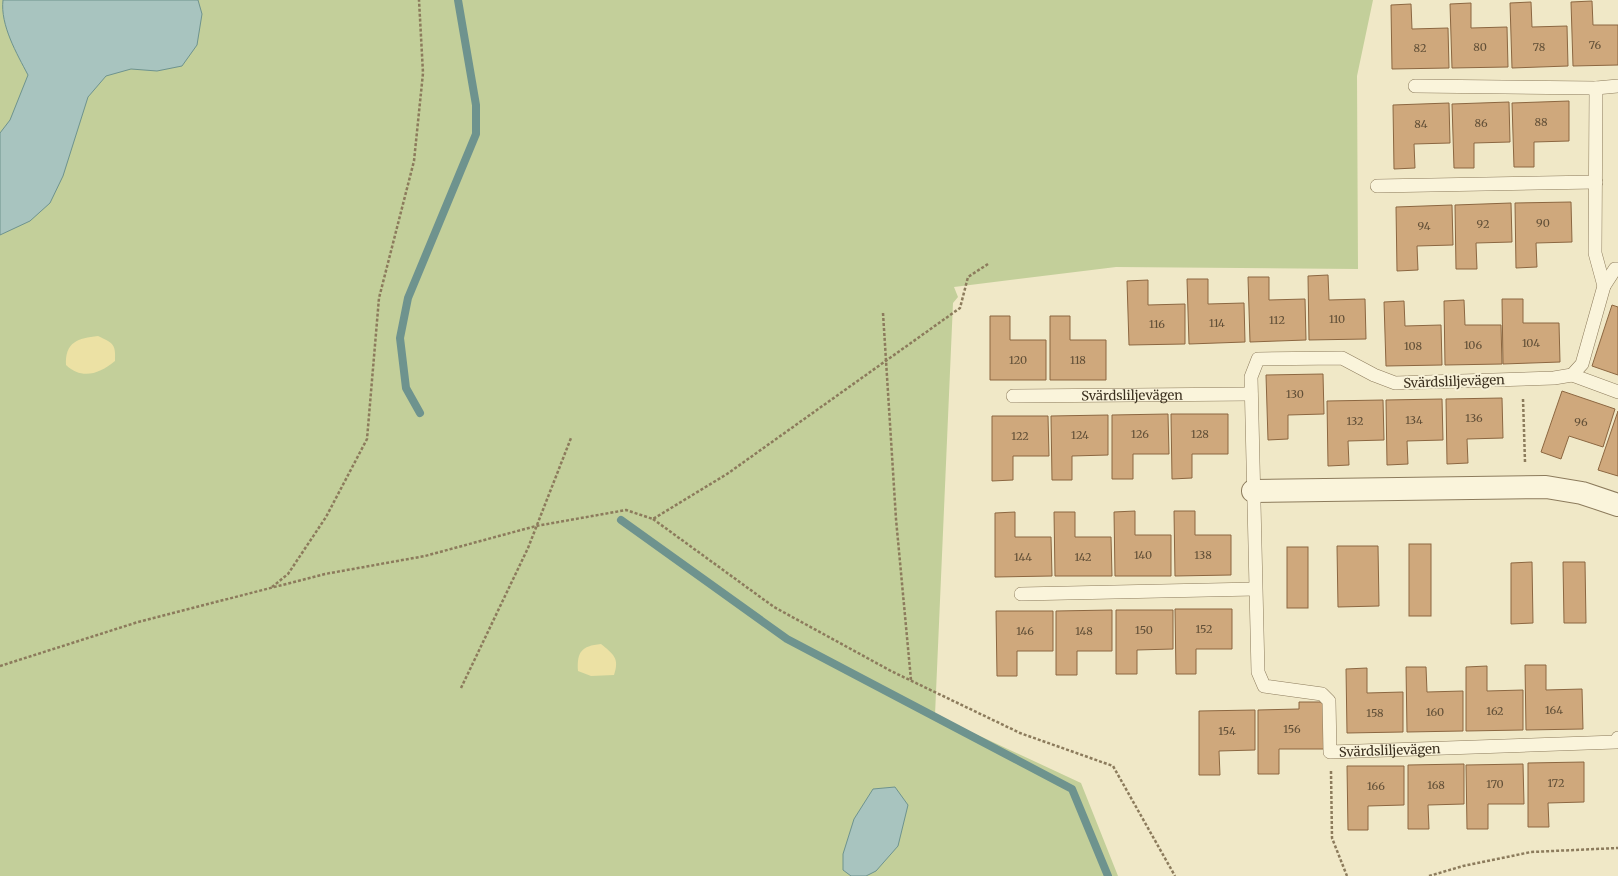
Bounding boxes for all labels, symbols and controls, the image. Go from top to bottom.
house number: 76 [1589,38,1601,52]
house number: 80 [1473,40,1487,54]
house number: 78 [1533,40,1546,54]
house number: 82 [1414,41,1426,55]
house number: 88 [1534,115,1548,129]
house number: 86 [1474,116,1488,130]
house number: 84 [1414,117,1428,131]
house number: 90 [1536,216,1550,230]
house number: 92 [1477,217,1489,231]
house number: 94 [1417,219,1431,233]
house number: 110 [1329,312,1345,326]
house number: 112 [1269,313,1285,327]
house number: 114 [1209,316,1225,330]
house number: 116 [1149,317,1165,331]
house number: 104 [1522,336,1540,350]
house number: 106 [1464,338,1482,352]
house number: 108 [1404,339,1422,353]
house number: 120 [1009,353,1027,367]
house number: 118 [1070,353,1086,367]
street label: Svärdsliljevägen [1403,371,1505,392]
street label: Svärdsliljevägen [1081,387,1183,404]
house number: 130 [1286,387,1304,401]
house number: 136 [1465,411,1483,425]
house number: 134 [1405,413,1423,427]
house number: 132 [1346,414,1364,428]
house number: 96 [1574,415,1588,429]
house number: 126 [1131,427,1149,441]
house number: 128 [1191,427,1209,441]
house number: 124 [1071,428,1089,442]
house number: 122 [1011,429,1029,443]
house number: 140 [1134,548,1152,562]
house number: 138 [1194,548,1212,562]
house number: 144 [1014,550,1032,564]
house number: 142 [1074,550,1092,564]
house number: 152 [1195,622,1213,636]
house number: 150 [1135,623,1153,637]
house number: 146 [1016,624,1034,638]
house number: 148 [1075,624,1093,638]
house number: 164 [1545,703,1563,717]
house number: 162 [1486,704,1504,718]
house number: 160 [1426,705,1444,719]
house number: 158 [1366,706,1384,720]
house number: 156 [1283,722,1301,736]
house number: 154 [1218,724,1236,738]
street label: Svärdsliljevägen [1339,740,1441,761]
house number: 172 [1548,776,1565,790]
house number: 170 [1486,777,1504,791]
house number: 168 [1427,778,1445,792]
house number: 166 [1367,779,1385,793]

